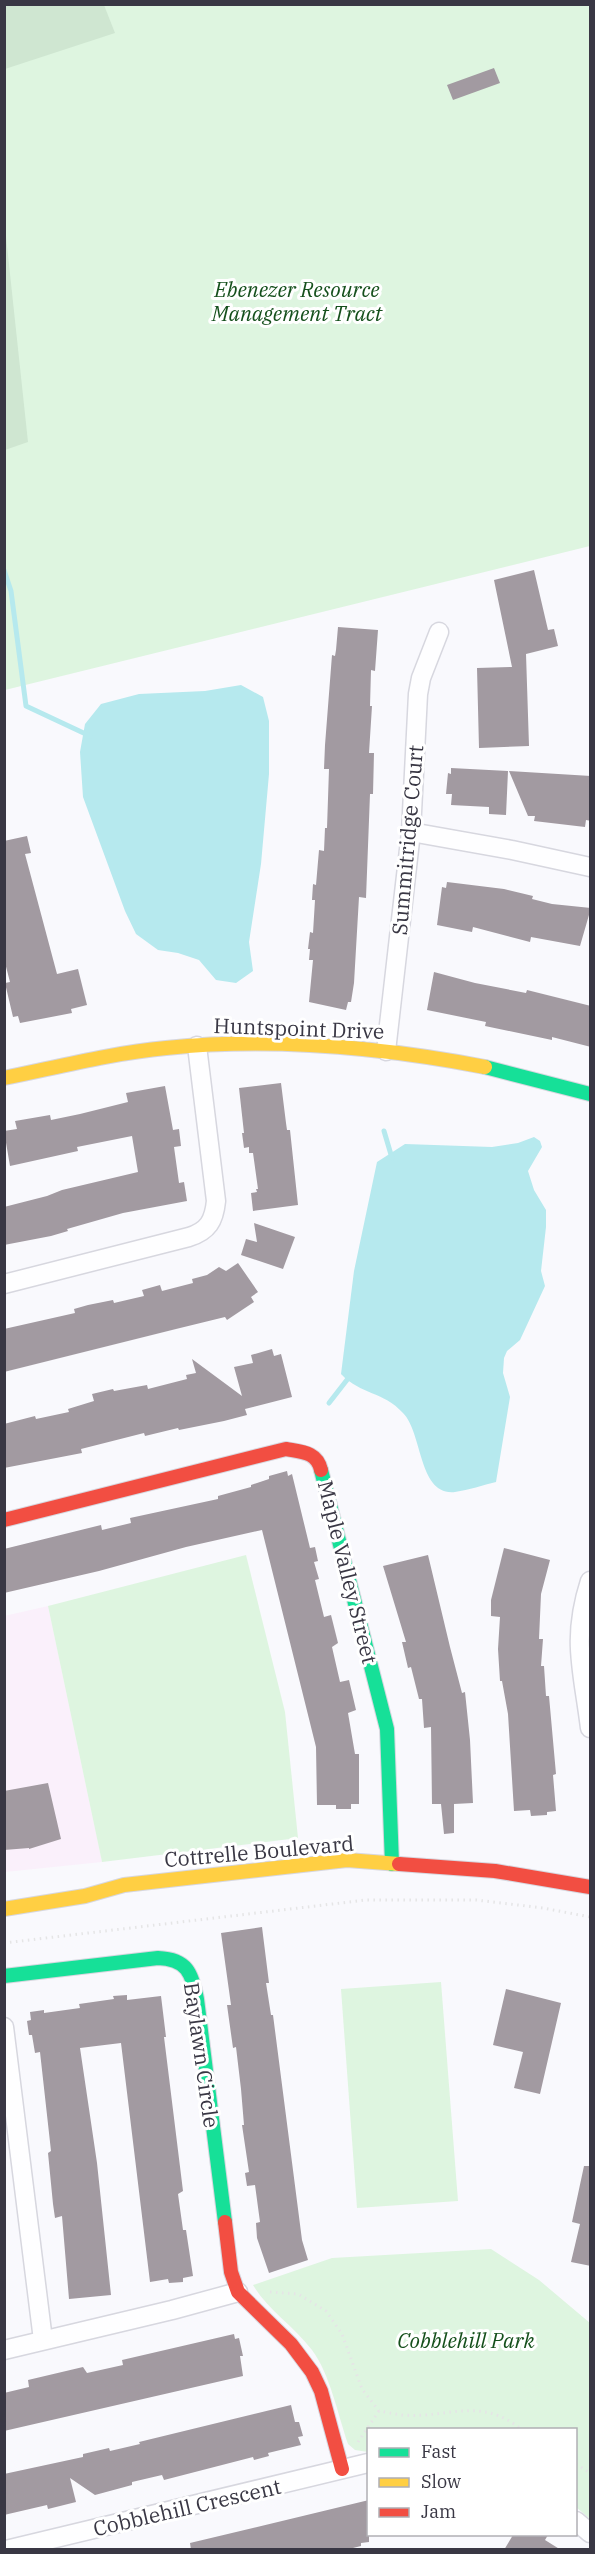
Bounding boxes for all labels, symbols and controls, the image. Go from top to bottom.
park label: Ebenezer Resource Management Tract [211,275,383,327]
street label: Summitridge Court [385,744,429,936]
street label: Huntspoint Drive [213,1011,385,1045]
street label: Maple Valley Street [312,1477,384,1667]
street label: Cottrelle Boulevard [163,1829,355,1873]
street label: Baylawn Circle [178,1980,226,2130]
park label: Cobblehill Park [397,2326,536,2354]
legend [367,2428,577,2536]
text: Fast [421,2440,456,2463]
text: Slow [421,2470,461,2493]
street label: Cobblehill Crescent [90,2472,284,2542]
text: Jam [421,2500,456,2523]

